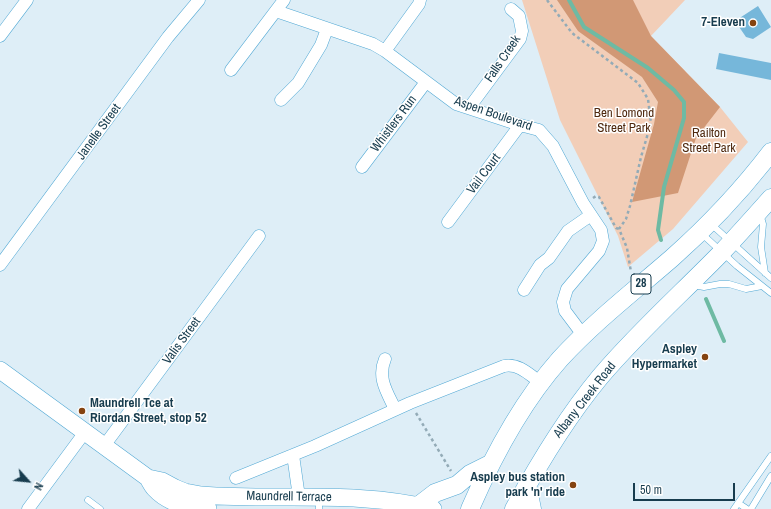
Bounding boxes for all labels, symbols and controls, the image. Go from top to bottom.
place label: 7-Eleven [701,15,745,31]
marker: 7-Eleven [748,18,758,28]
street label: Falls Creek [482,33,524,85]
street label: Whistlers Run [368,93,420,155]
street label: Aspen Boulevard [452,93,534,135]
street label: Janelle Street [74,101,124,163]
park label: Ben Lomond Street Park [594,106,654,137]
park label: Railton Street Park [682,126,736,157]
street label: Vail Court [464,151,504,197]
road number: 28 [631,274,651,294]
street label: Valis Street [160,314,204,368]
place label: Aspley Hypermarket [632,342,697,373]
marker: Aspley Hypermarket [700,352,710,362]
street label: Albany Creek Road [550,359,620,441]
place label: Maundrell Tce at Riordan Street, stop 52 [90,396,207,427]
marker: Maundrell Tce at Riordan Street, stop 52 [77,406,87,416]
north arrow [8,461,48,501]
place label: Aspley bus station park 'n' ride [470,470,565,501]
scale bar [635,475,737,501]
text: N [31,480,46,493]
marker: Aspley bus station park 'n' ride [568,480,578,490]
text: 50 m [640,482,662,498]
street label: Maundrell Terrace [246,488,332,506]

